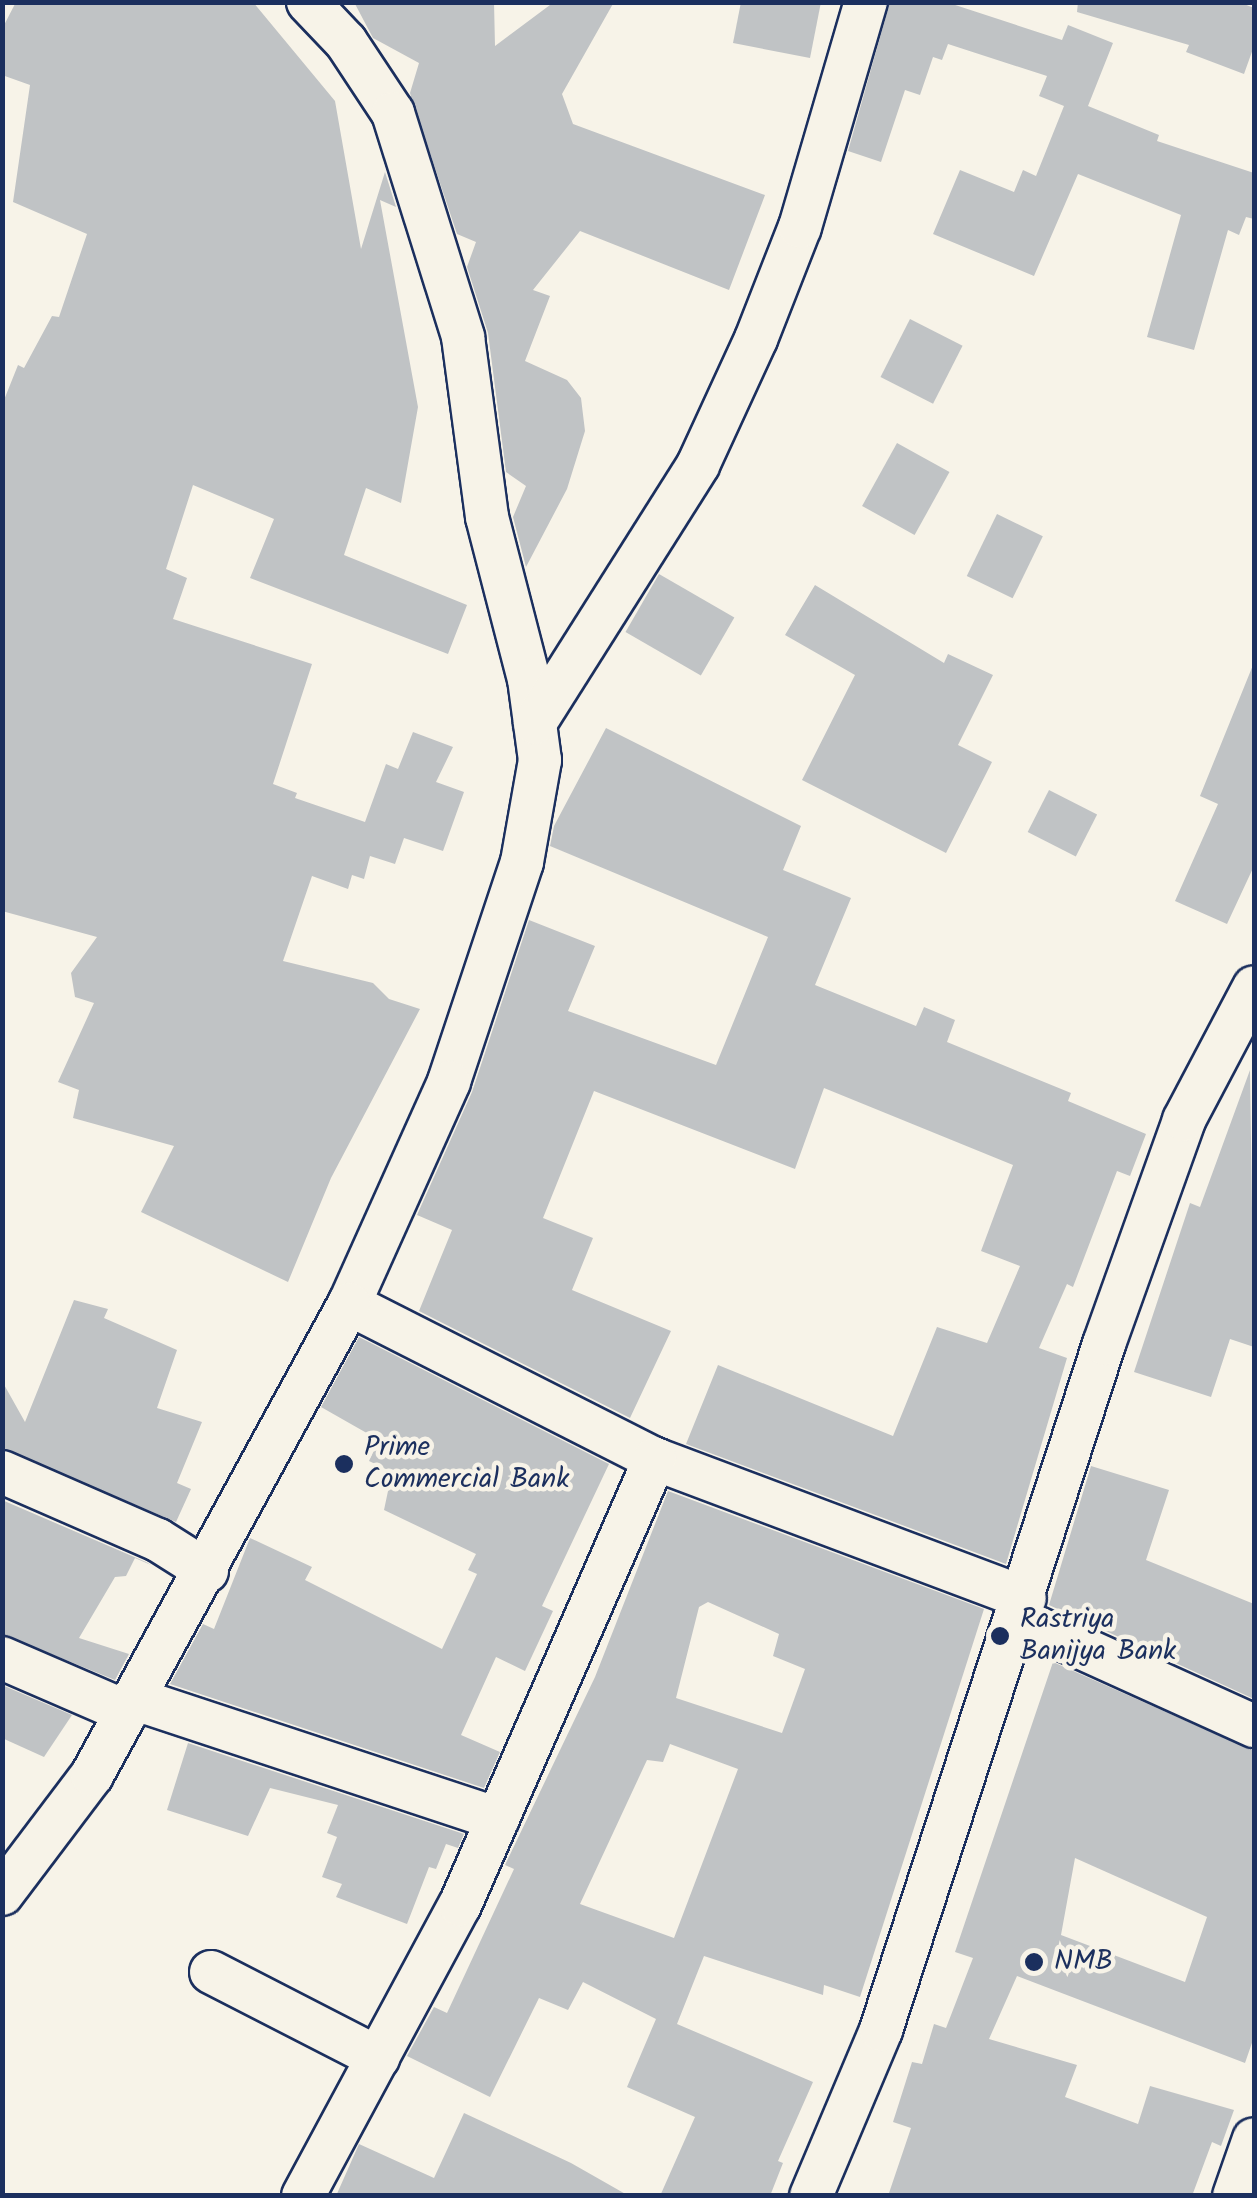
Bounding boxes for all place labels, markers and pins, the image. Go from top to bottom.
place label: Prime Commercial Bank [364,1431,569,1497]
marker: Prime Commercial Bank [333,1453,355,1475]
place label: Rastriya Banijya Bank [1020,1603,1176,1669]
marker: Rastriya Banijya Bank [989,1625,1011,1647]
place label: NMB [1054,1945,1113,1979]
marker: NMB [1023,1951,1045,1973]

